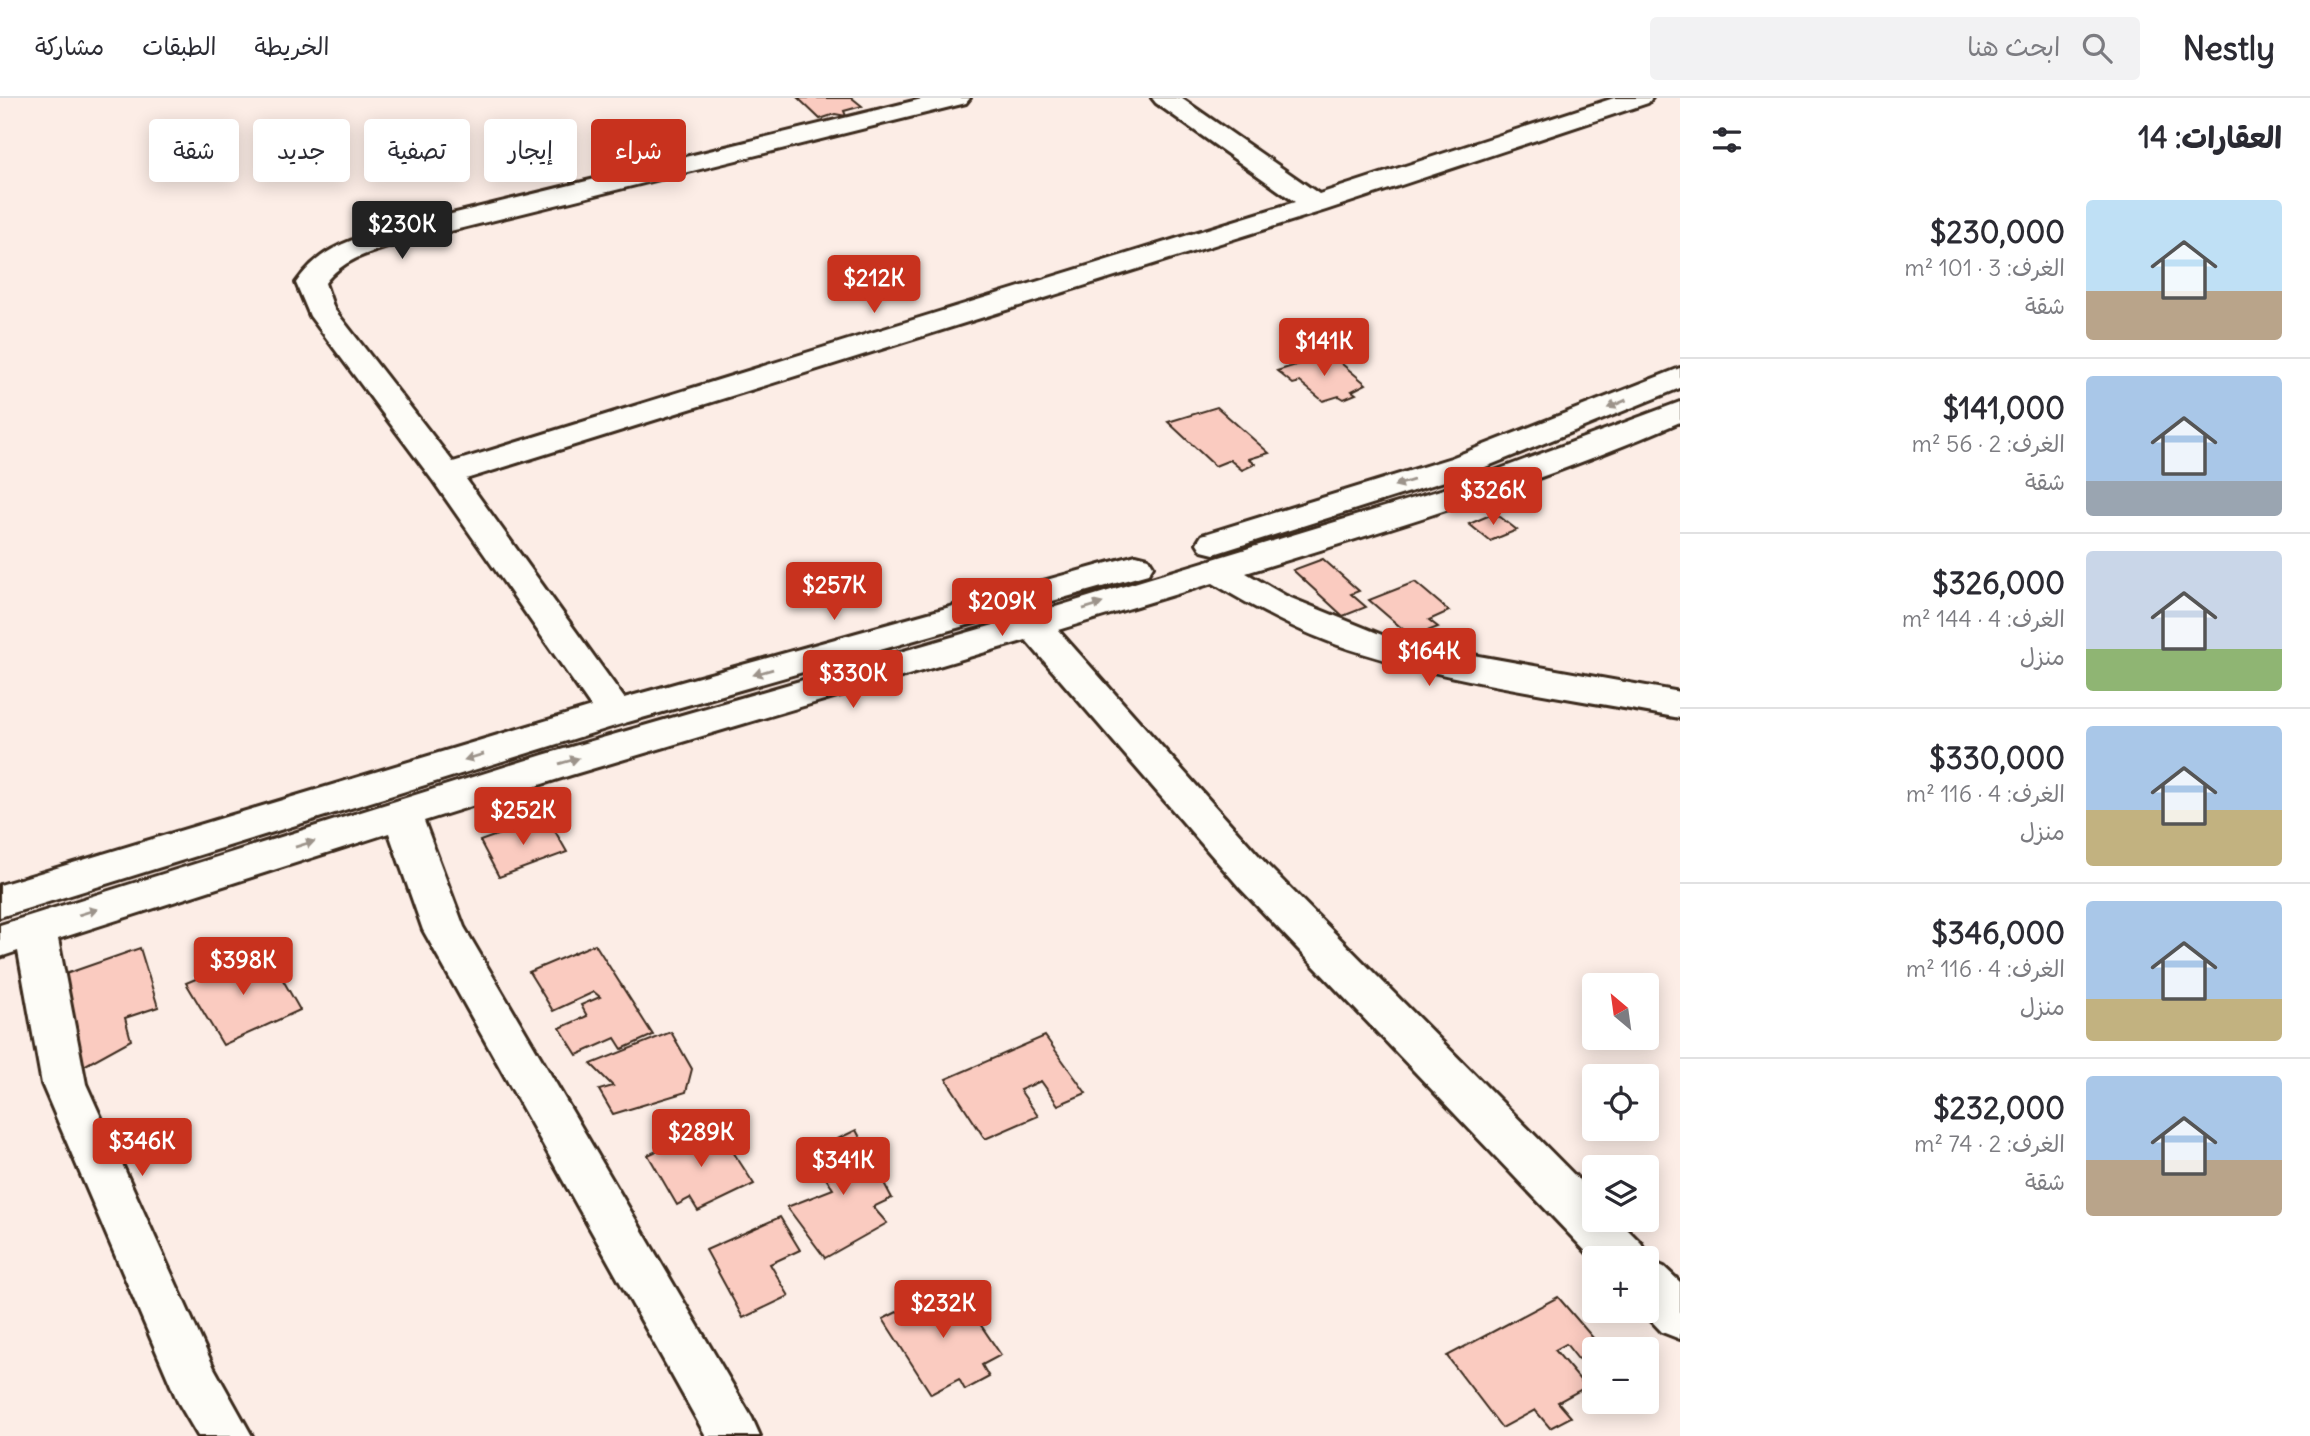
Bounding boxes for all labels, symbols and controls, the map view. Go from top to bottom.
search box [1650,17,2140,80]
text: Nestly [2182,27,2275,69]
icon: search [2078,29,2116,67]
text: ابحث هنا [1967,30,2060,63]
text: مشاركة [35,31,104,61]
text: الطبقات [142,31,217,61]
text: الخريطة [255,31,329,61]
text: العقارات: 14 [2138,118,2282,156]
chip: شقة [149,119,239,182]
chip: جديد [253,119,350,182]
chip: تصفية [364,119,470,182]
chip: إيجار [484,119,577,182]
chip: شراء [591,119,686,182]
icon: filters [1708,121,1746,159]
pin: $230K [353,202,451,261]
text: $230K [368,209,436,238]
text: $230,000 [1930,213,2065,251]
icon: home [2142,228,2226,312]
text: الغرف: 3 · 101 m² [1904,253,2065,282]
pin: $212K [825,256,923,315]
text: $212K [843,263,905,292]
text: شقة [2025,291,2065,320]
pin: $141K [1275,318,1373,378]
text: $141K [1295,326,1353,355]
text: $141,000 [1943,389,2065,427]
one-way arrow [1607,399,1628,410]
icon: home [2142,404,2226,488]
text: الغرف: 2 · 56 m² [1912,429,2065,458]
text: شقة [2025,467,2065,496]
pin: $326K [1444,468,1542,527]
text: $326K [1460,475,1526,504]
one-way arrow [1393,479,1414,489]
pin: $257K [785,562,883,622]
text: $326,000 [1932,564,2065,602]
text: $257K [802,570,866,599]
pin: $209K [953,578,1051,638]
icon: home [2142,579,2226,663]
text: $209K [968,586,1036,615]
one-way arrow [1082,601,1103,611]
text: الغرف: 4 · 144 m² [1902,604,2065,633]
pin: $164K [1380,628,1478,688]
text: $164K [1398,636,1460,665]
text: منزل [2020,642,2065,671]
pin: $330K [804,650,902,710]
text: $330K [819,658,887,687]
one-way arrow [752,667,773,677]
text: $330,000 [1929,739,2065,777]
one-way arrow [463,752,484,762]
icon: home [2142,754,2226,838]
one-way arrow [559,756,580,766]
text: الغرف: 4 · 116 m² [1906,779,2065,808]
pin: $252K [474,788,572,847]
text: $252K [490,795,556,824]
text: منزل [2020,817,2065,846]
one-way arrow [295,838,316,849]
one-way arrow [78,907,99,917]
text: $346,000 [1931,914,2065,952]
icon: home [2142,929,2226,1013]
pin: $398K [194,937,292,997]
text: $398K [210,945,276,974]
text: الغرف: 4 · 116 m² [1906,954,2065,983]
north arrow [1582,973,1659,1050]
map controls [1582,973,1659,1414]
text: منزل [2020,992,2065,1021]
button: locate [1582,1064,1659,1141]
text: $232,000 [1933,1089,2065,1127]
icon: home [2142,1104,2226,1188]
pin: $289K [652,1110,750,1169]
text: $289K [668,1117,734,1146]
pin: $346K [93,1118,191,1178]
text: $346K [109,1126,175,1155]
text: الغرف: 2 · 74 m² [1914,1129,2065,1158]
pin: $341K [794,1138,892,1197]
text: $341K [812,1145,874,1174]
button: layers [1582,1155,1659,1232]
text: شقة [2025,1167,2065,1196]
button: + [1582,1246,1659,1323]
pin: $232K [894,1280,992,1340]
text: $232K [910,1288,976,1317]
button: − [1582,1337,1659,1414]

